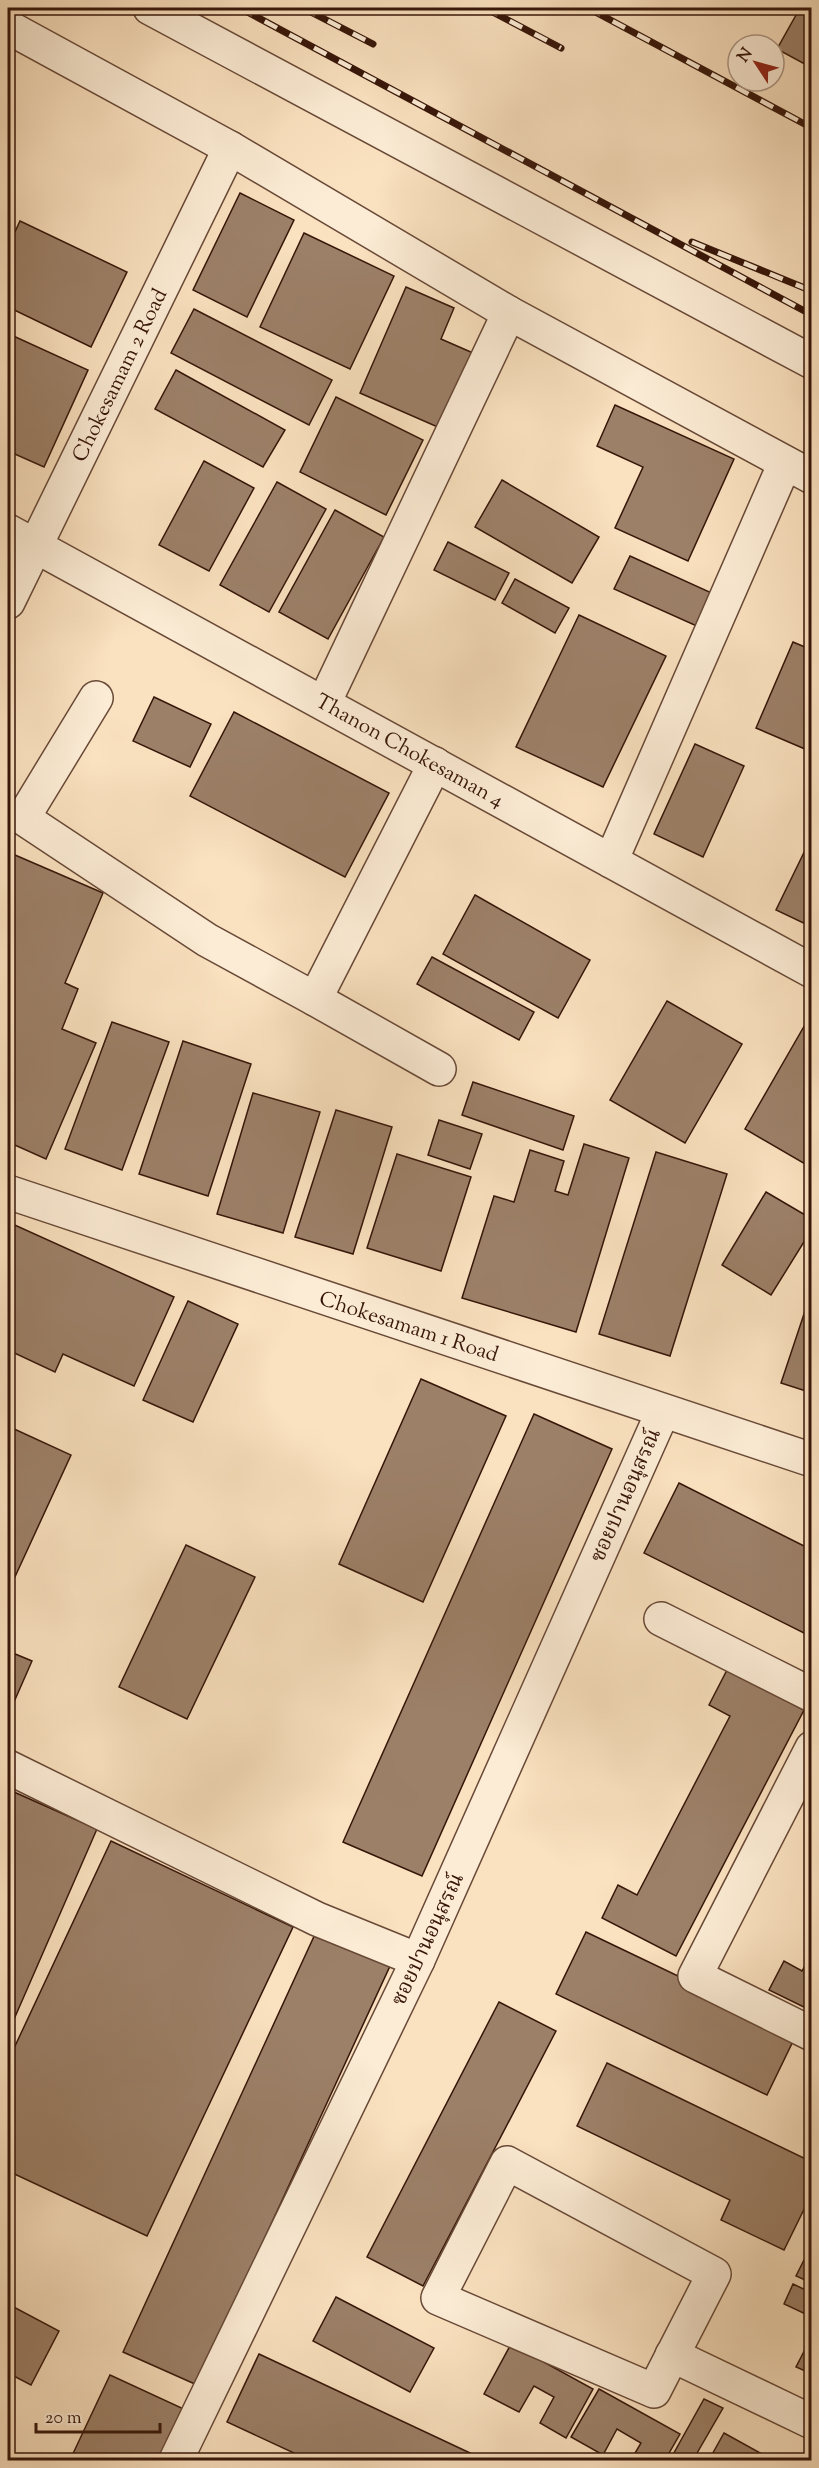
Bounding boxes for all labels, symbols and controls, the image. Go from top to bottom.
north arrow [726,33,786,93]
text: N [733,44,759,68]
street label: Chokesamam 2 Road [66,284,176,468]
street label: Thanon Chokesaman 4 [309,687,509,816]
street label: Chokesamam 1 Road [315,1285,502,1371]
street label: ซอยปานอนุสรณ์ [584,1424,670,1568]
street label: ซอยปานอนุสรณ์ [385,1868,473,2011]
scale bar [36,2396,160,2434]
text: 20 m [45,2406,82,2432]

